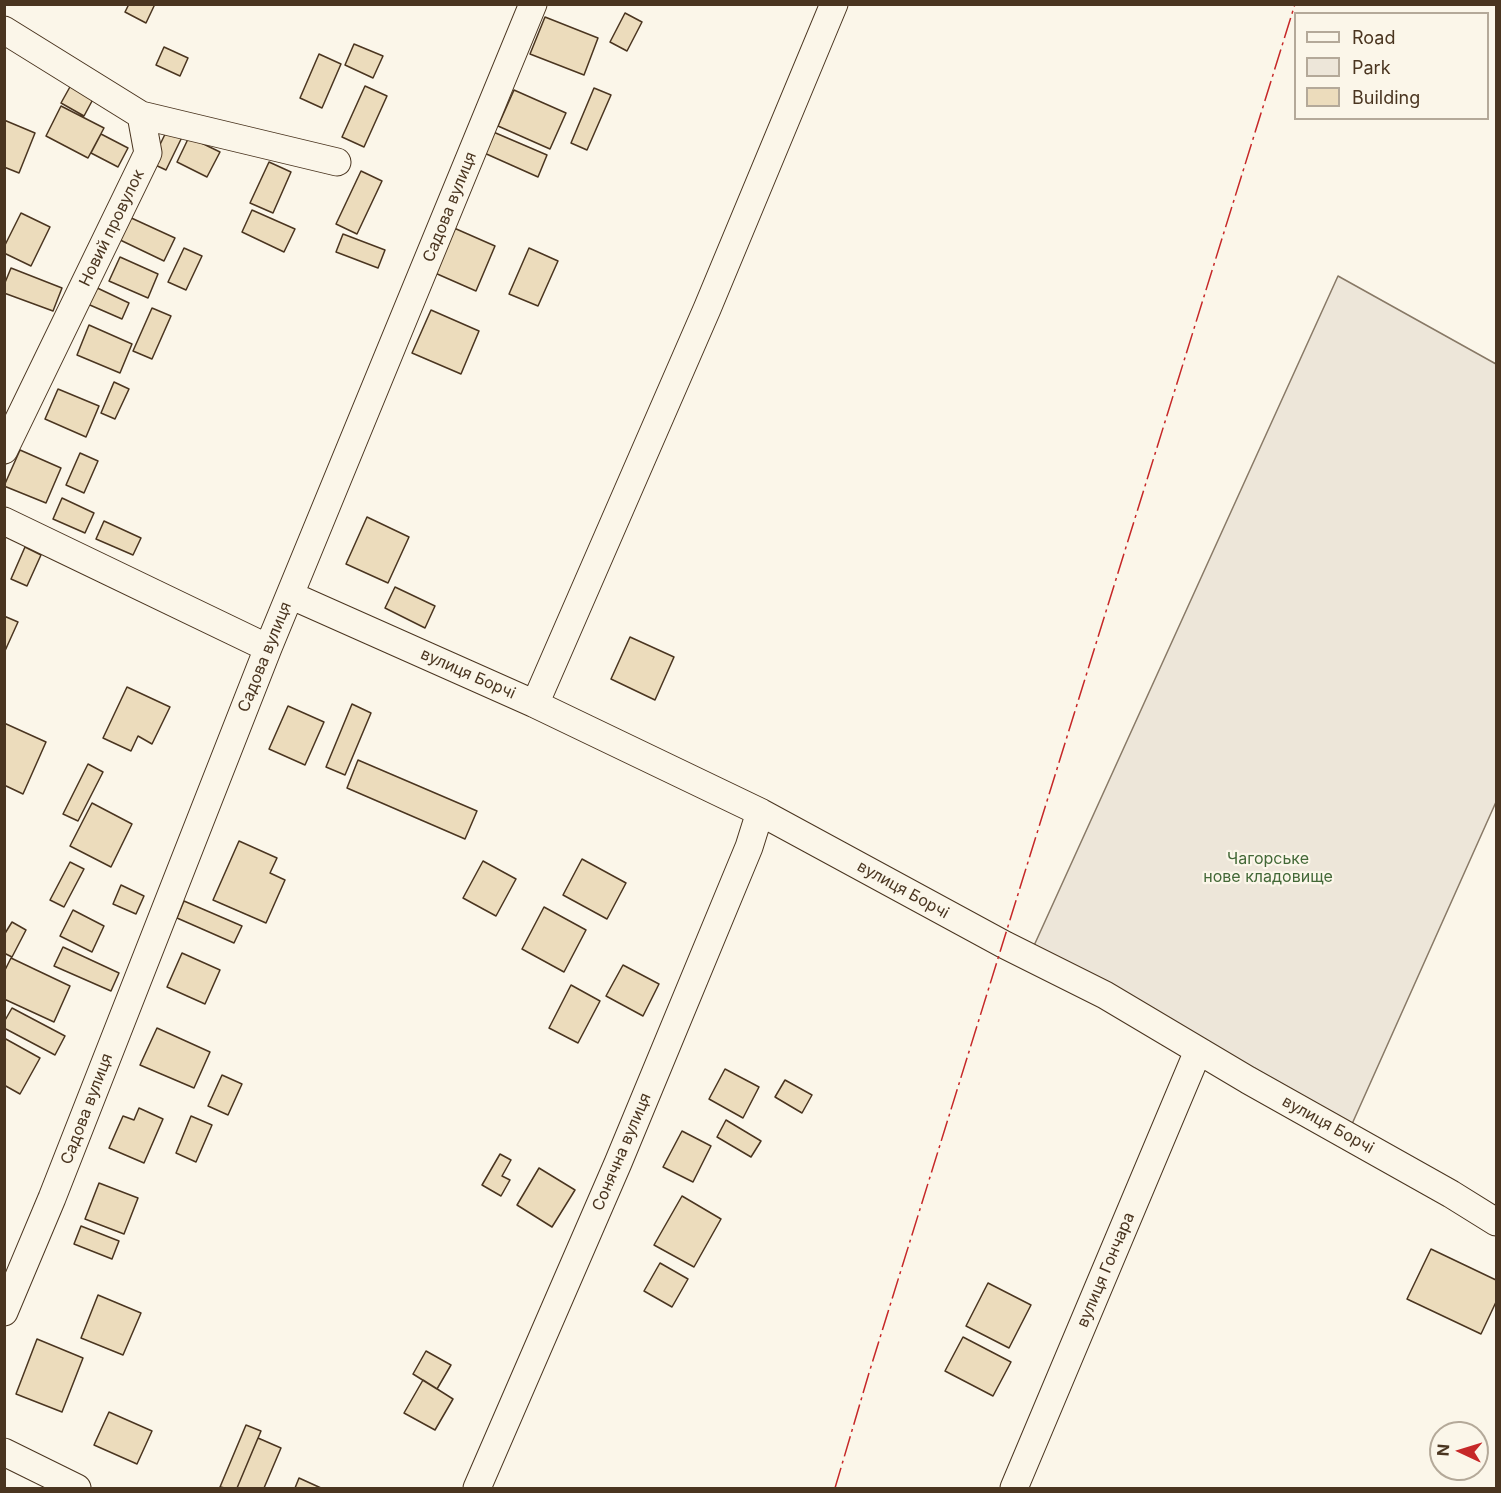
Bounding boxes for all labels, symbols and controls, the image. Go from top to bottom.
legend [1294,12,1489,120]
text: Road [1352,27,1395,48]
text: Park [1352,57,1391,78]
text: Building [1352,87,1420,108]
street label: Садова вулиця [419,149,481,265]
street label: Новий провулок [75,166,149,290]
street label: Садова вулиця [234,599,296,715]
street label: вулиця Борчі [418,645,518,703]
park label: Чагорське нове кладовище [1203,849,1333,887]
street label: вулиця Борчі [854,857,952,923]
street label: Садова вулиця [57,1051,117,1167]
street label: Сонячна вулиця [589,1090,655,1214]
street label: вулиця Борчі [1279,1092,1377,1158]
street label: вулиця Гончара [1073,1210,1139,1330]
north arrow [1429,1421,1489,1481]
text: N [1433,1443,1453,1457]

